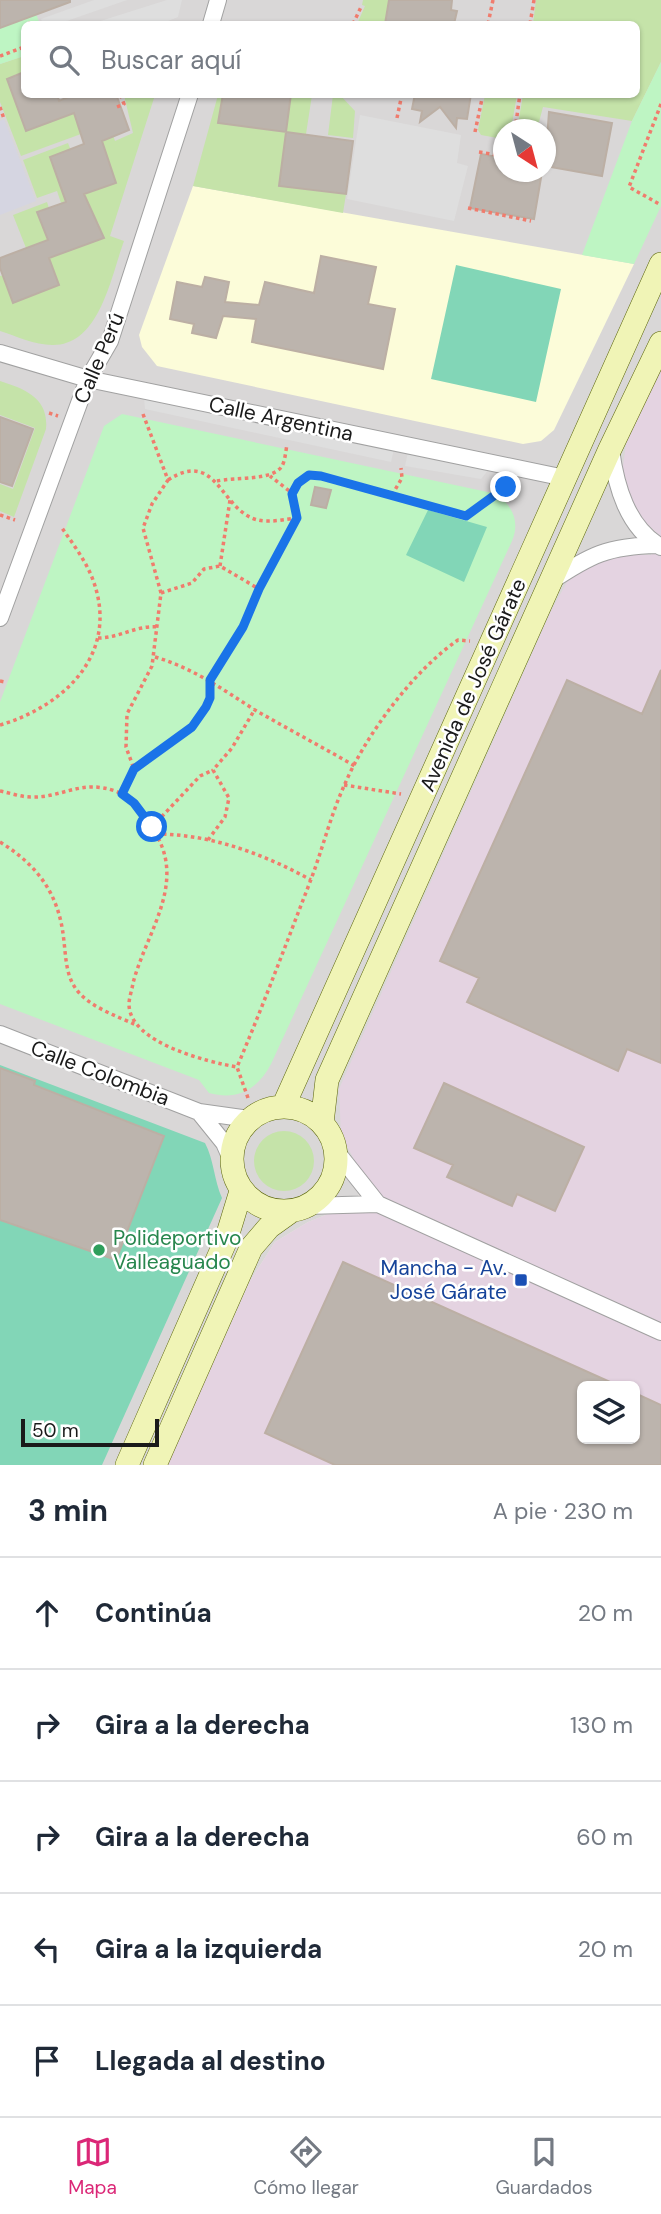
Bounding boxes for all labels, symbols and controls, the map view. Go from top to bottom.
search box [21,21,640,98]
icon: search [45,41,83,79]
text: Buscar aquí [101,43,241,77]
north arrow [493,119,556,182]
street label: Calle Perú [67,308,131,408]
street label: Calle Argentina [206,390,356,448]
route end [490,471,521,502]
street label: Avenida de José Gárate [413,574,533,796]
route start [136,811,167,842]
street label: Calle Colombia [27,1034,173,1112]
place label: Polideportivo Valleaguado [113,1224,241,1276]
marker: Polideportivo Valleaguado [91,1242,107,1258]
place label: Mancha - Av. José Gárate [381,1254,507,1306]
marker: Mancha - Av. José Gárate [513,1272,529,1288]
map controls [577,1381,640,1444]
button: layers [577,1381,640,1444]
scale bar [21,1416,159,1448]
text: 50 m [32,1418,79,1443]
text: 3 min [28,1491,108,1530]
text: A pie · 230 m [493,1496,633,1526]
icon: ahead [28,1594,66,1632]
text: Continúa [95,1596,212,1630]
text: 20 m [578,1598,633,1628]
icon: right [28,1706,66,1744]
text: Gira a la derecha [95,1708,310,1742]
text: 130 m [570,1710,633,1740]
icon: right [28,1818,66,1856]
text: Gira a la derecha [95,1820,310,1854]
text: 60 m [576,1822,633,1852]
icon: left [28,1930,66,1968]
text: Gira a la izquierda [95,1932,322,1966]
text: 20 m [578,1934,633,1964]
icon: arrive [28,2042,66,2080]
text: Llegada al destino [95,2044,326,2078]
tab: Mapa [68,2133,117,2200]
tab: Cómo llegar [253,2133,359,2200]
tab: Guardados [495,2133,593,2200]

